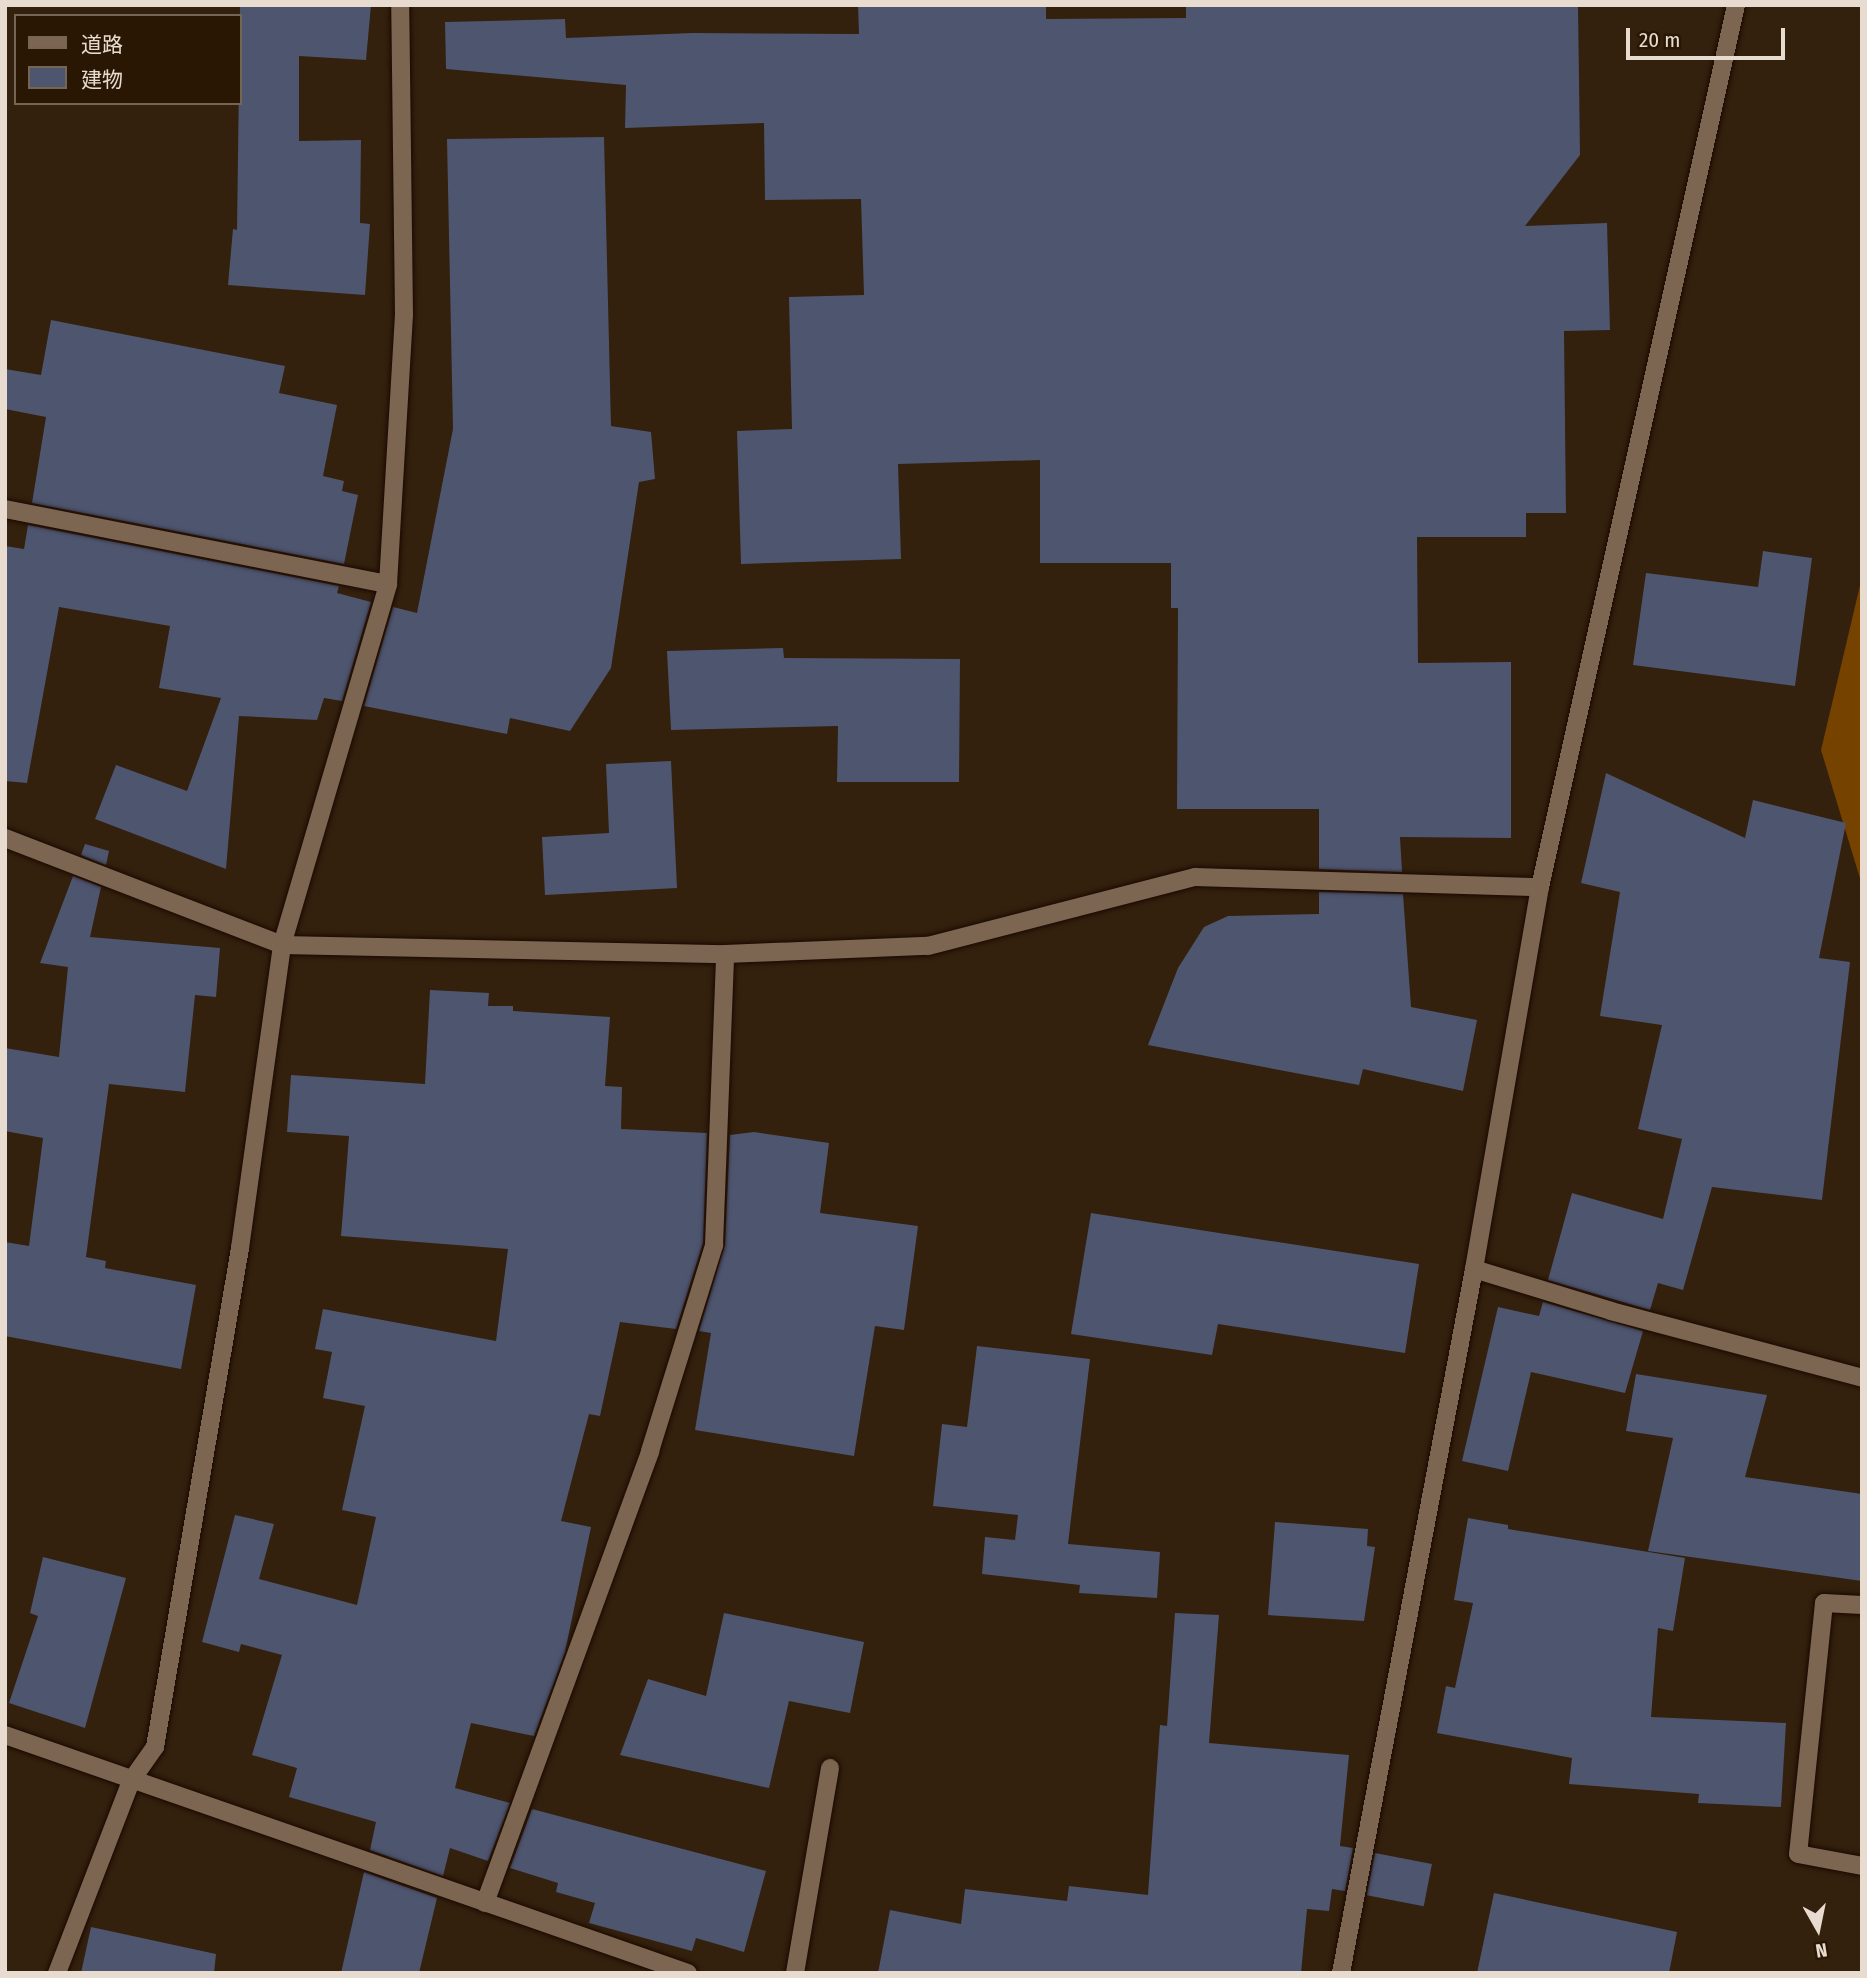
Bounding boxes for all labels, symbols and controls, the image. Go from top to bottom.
legend [14,14,242,105]
scale bar [1629,14,1788,58]
text: 20 m [1639,27,1680,53]
text: 道路 [81,32,123,58]
text: 建物 [81,67,123,93]
north arrow [1783,1894,1853,1964]
text: N [1814,1938,1829,1962]

